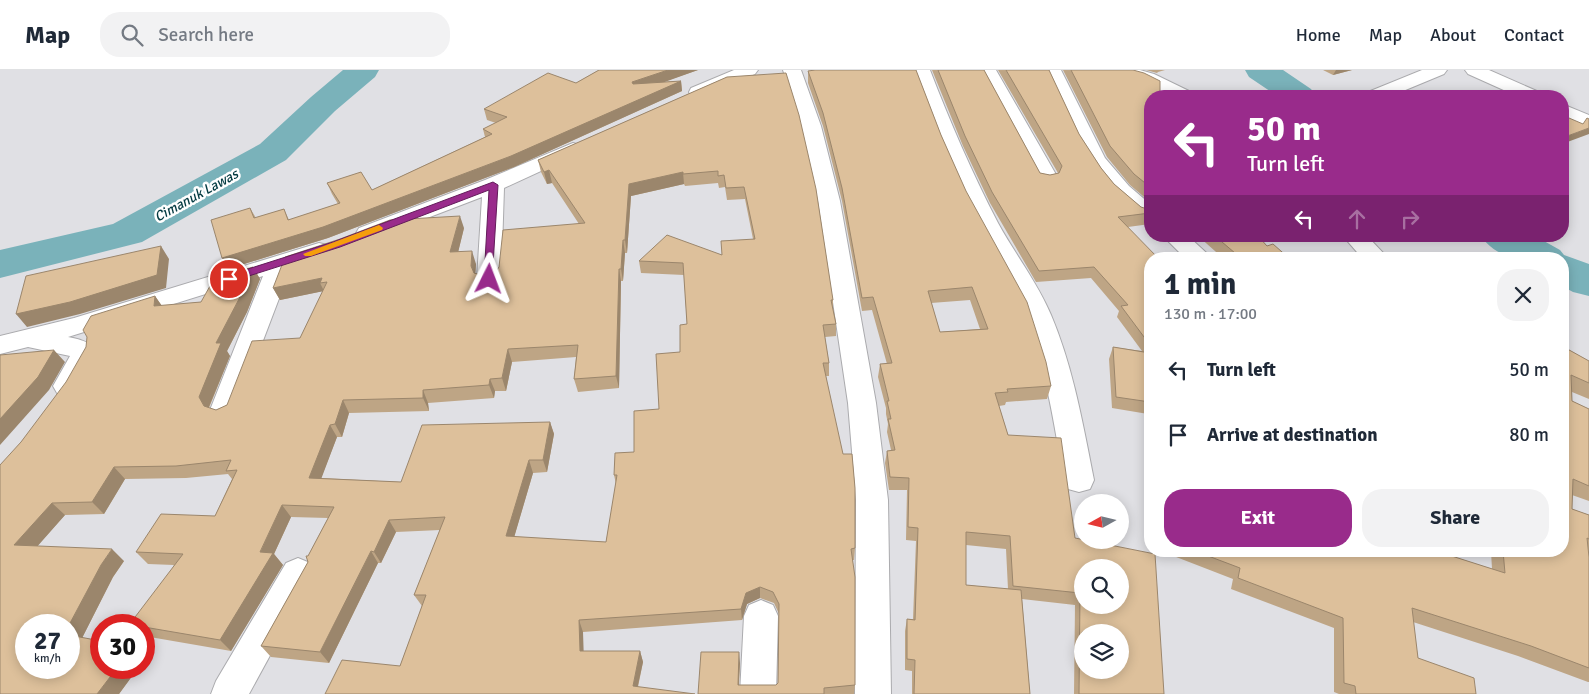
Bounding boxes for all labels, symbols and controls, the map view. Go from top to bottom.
search box [100,12,450,57]
text: Map [25,20,70,50]
icon: search [118,21,146,49]
text: Search here [158,23,254,47]
text: Home [1296,24,1341,46]
text: Map [1369,24,1402,46]
text: About [1430,24,1476,46]
text: Contact [1504,24,1564,46]
text: 50 m [1247,107,1321,150]
icon: left [1164,110,1229,175]
text: Turn left [1247,150,1325,177]
water label: Cimanuk Lawas [151,165,243,225]
icon: left [1290,205,1318,233]
icon: ahead [1343,205,1371,233]
icon: right [1396,205,1424,233]
position arrow [462,252,514,304]
pin [208,258,250,300]
icon: arrive [215,265,243,293]
text: 1 min [1164,266,1236,303]
button: close [1497,269,1549,321]
text: 130 m · 17:00 [1164,304,1257,324]
icon: left [1164,356,1192,384]
text: Turn left [1207,358,1276,382]
text: 50 m [1509,358,1549,382]
icon: arrive [1164,421,1192,449]
text: Arrive at destination [1207,423,1378,447]
text: 80 m [1509,423,1549,447]
button: Exit [1164,489,1352,547]
button: Share [1362,489,1549,547]
north arrow [1074,494,1129,549]
map controls [1074,494,1129,679]
button: search [1074,559,1129,614]
speed limit sign: 30 [90,614,155,679]
button: layers [1074,624,1129,679]
text: 27 [34,625,61,656]
text: km/h [34,651,61,666]

